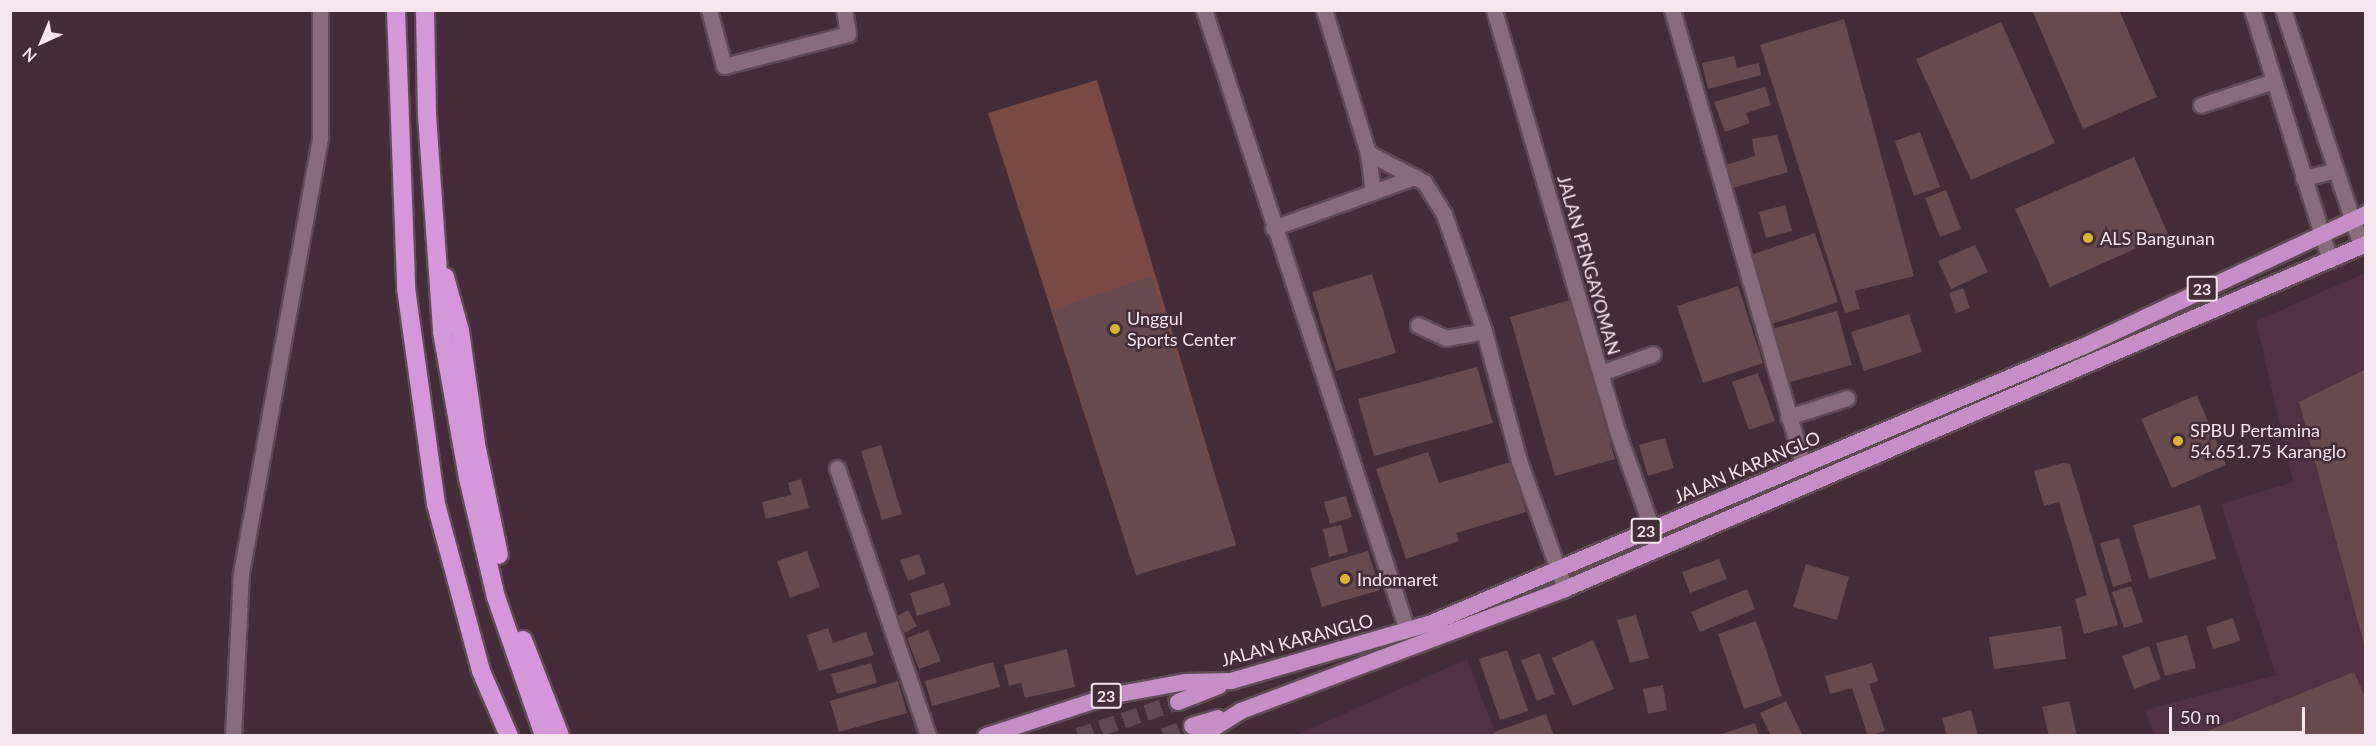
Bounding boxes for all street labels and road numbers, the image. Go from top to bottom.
street label: JALAN PENGAYOMAN [1553,173,1625,357]
road number: 23 [2186,276,2218,302]
street label: JALAN KARANGLO [1671,426,1823,508]
road number: 23 [1630,518,1662,544]
street label: JALAN KARANGLO [1218,609,1376,671]
road number: 23 [1090,683,1122,709]

